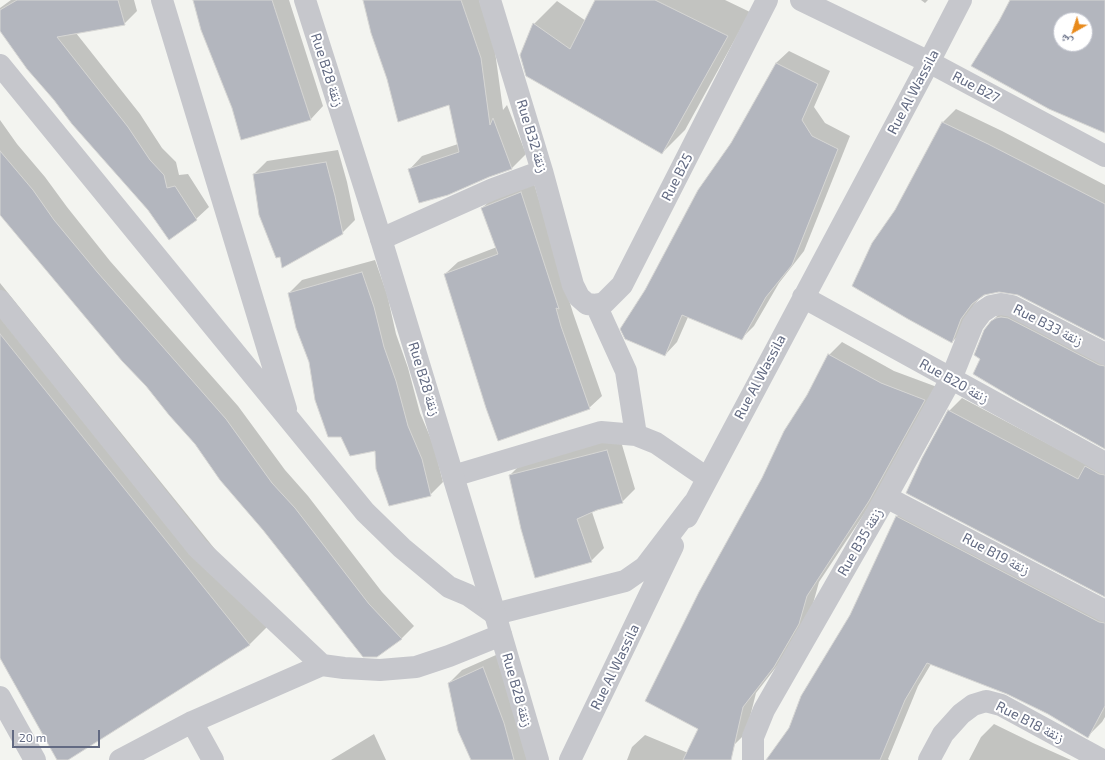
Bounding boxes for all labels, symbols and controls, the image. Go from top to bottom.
north arrow [1053,12,1093,52]
street label: Rue B28 زنقة [307,31,347,109]
text: ش [1057,32,1074,50]
street label: Rue Al Wassila [884,47,942,137]
street label: Rue B27 [950,68,1002,106]
street label: Rue B32 زنقة [513,97,551,175]
street label: Rue B25 [658,150,696,204]
street label: Rue B33 زنقة [1010,300,1086,350]
street label: Rue Al Wassila [731,332,789,422]
street label: Rue B28 زنقة [405,340,443,418]
street label: Rue B20 زنقة [917,355,991,407]
street label: Rue B35 زنقة [834,505,886,579]
street label: Rue B19 زنقة [960,529,1032,579]
street label: Rue Al Wassila [587,621,643,713]
street label: Rue B28 زنقة [498,651,536,729]
street label: Rue B18 زنقة [993,698,1067,746]
scale bar [14,722,102,748]
text: 20 m [19,730,46,744]

